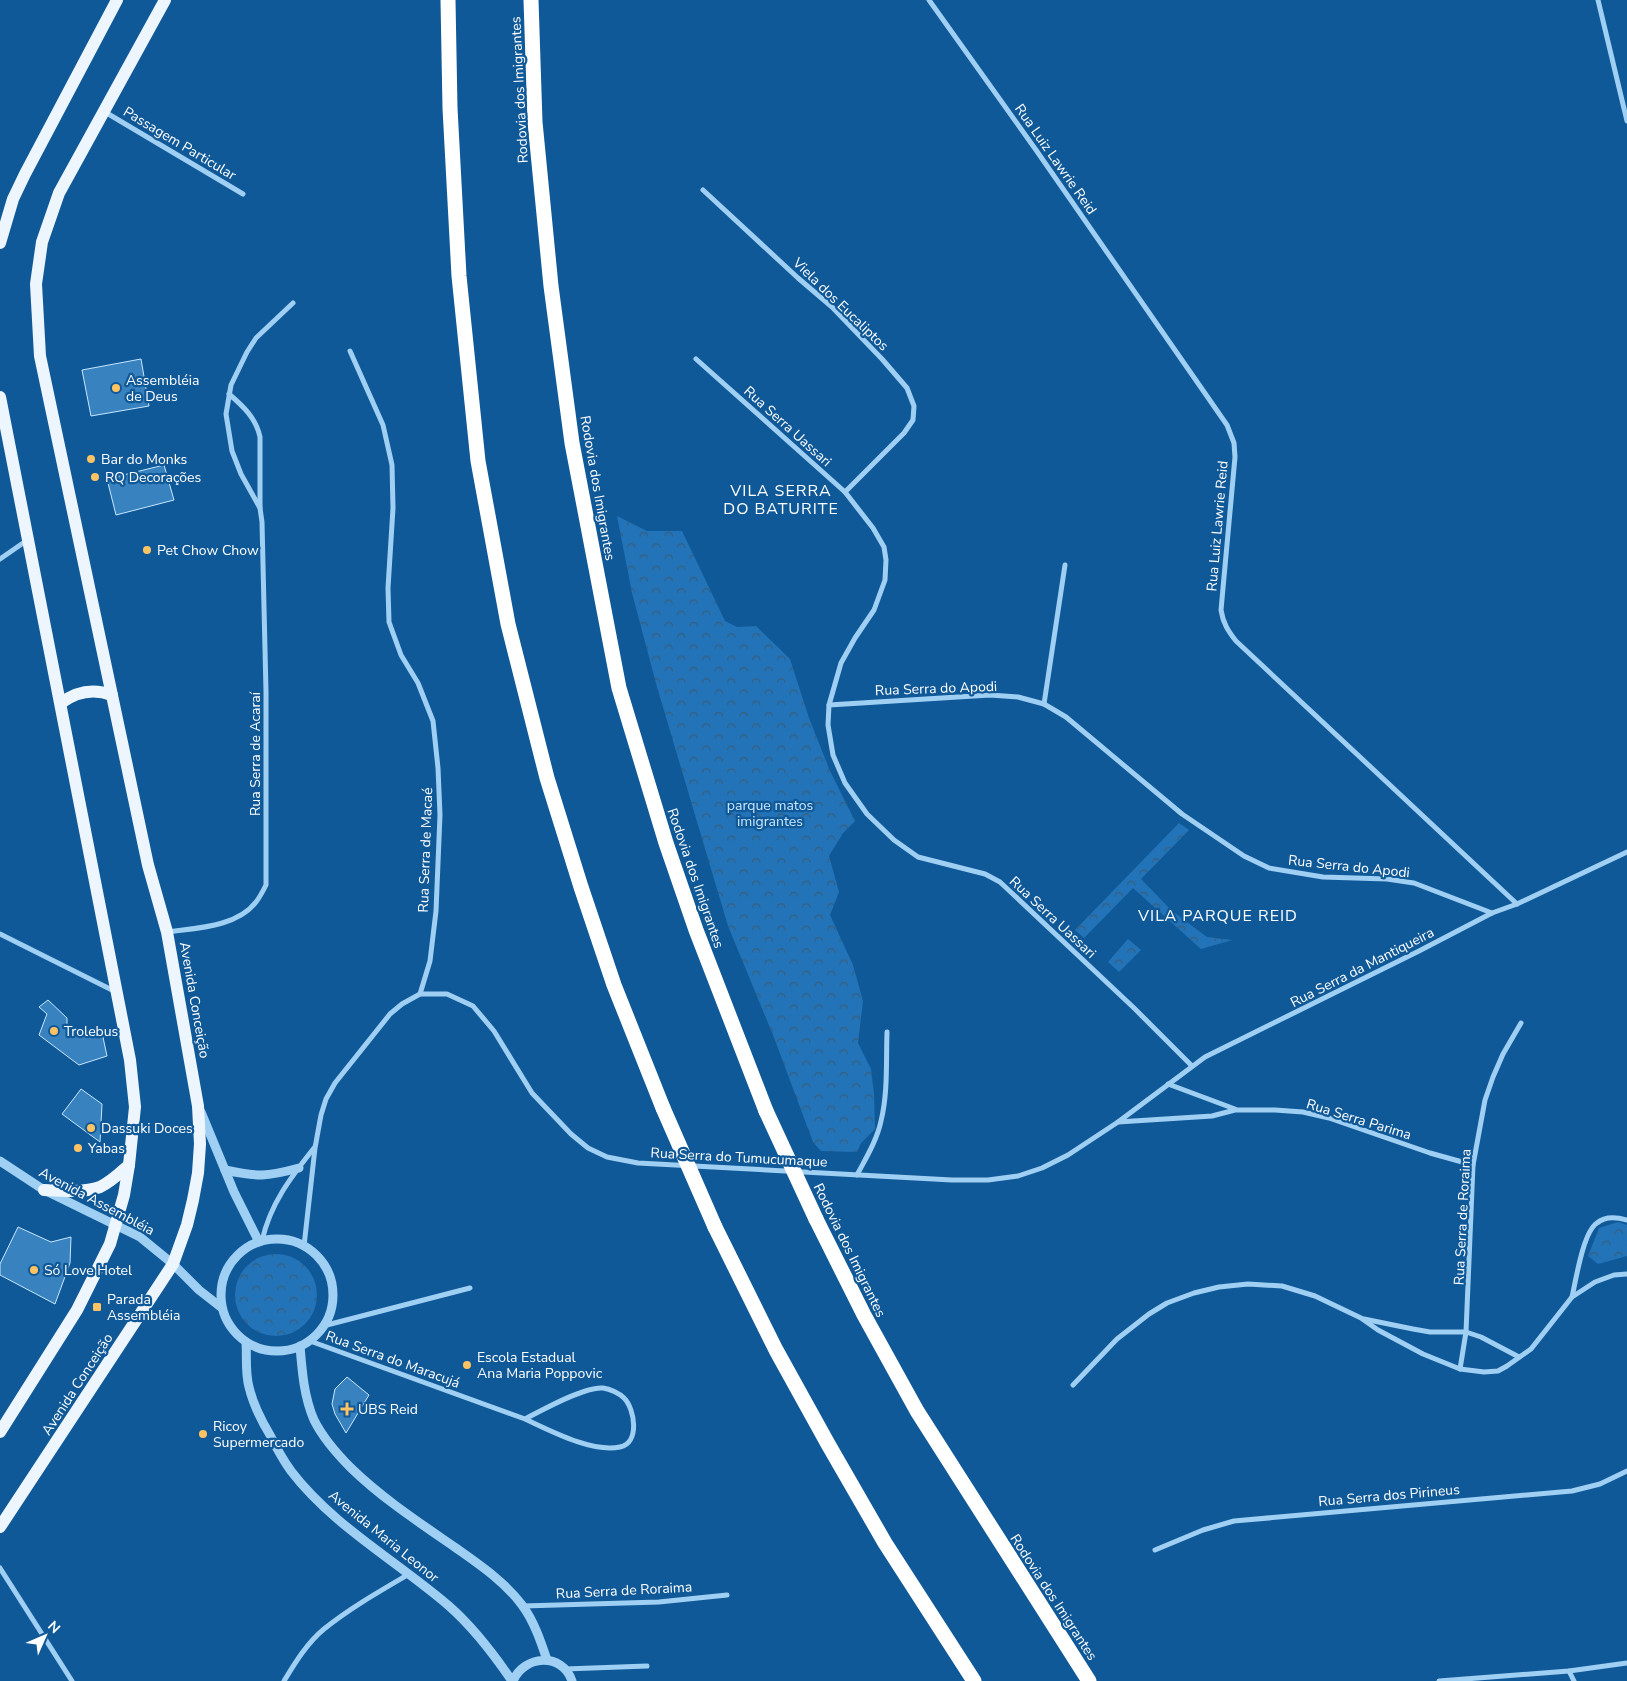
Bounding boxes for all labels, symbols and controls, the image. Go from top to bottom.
street label: Rodovia dos Imigrantes [506,16,533,164]
street label: Rua Luiz Lawrie Reid [1010,100,1101,218]
street label: Passagem Particular [120,102,240,185]
street label: Viela dos Eucaliptos [788,253,893,355]
place label: Assembléia de Deus [126,371,199,406]
marker: Assembléia de Deus [110,382,122,394]
street label: Rua Serra Uassari [740,382,836,471]
street label: Rodovia dos Imigrantes [575,414,620,562]
place label: Bar do Monks [101,450,188,469]
marker: Bar do Monks [85,453,97,465]
street label: Rua Luiz Lawrie Reid [1202,460,1233,592]
place label: RQ Decorações [105,468,202,487]
marker: RQ Decorações [89,471,101,483]
district label: VILA SERRA DO BATURITE [723,480,839,520]
place label: Pet Chow Chow [157,541,259,560]
marker: Pet Chow Chow [141,544,153,556]
street label: Rua Serra do Apodi [875,677,997,700]
street label: Rua Serra de Acaraí [246,691,265,816]
street label: Rua Serra de Macaé [414,787,437,913]
park label: parque matos imigrantes [727,796,813,831]
street label: Rodovia dos Imigrantes [663,806,729,951]
street label: Rua Serra do Apodi [1287,851,1411,882]
street label: Rua Serra Uassari [1005,872,1100,963]
district label: VILA PARQUE REID [1137,905,1298,927]
street label: Rua Serra da Mantiqueira [1287,923,1437,1012]
street label: Avenida Conceição [175,940,214,1060]
place label: Trolebus [64,1022,119,1041]
marker: Trolebus [48,1025,60,1037]
street label: Rua Serra Parima [1304,1094,1414,1144]
place label: Dassuki Doces [101,1119,193,1138]
marker: Dassuki Doces [85,1122,97,1134]
place label: Yabas [87,1139,125,1158]
marker: Yabas [72,1142,84,1154]
street label: Rua Serra do Tumucumaque [650,1143,828,1172]
street label: Rua Serra de Roraima [1449,1148,1476,1286]
street label: Avenida Assembléia [36,1163,158,1240]
street label: Rodovia dos Imigrantes [809,1180,890,1321]
place label: Só Love Hotel [44,1261,133,1280]
marker: Só Love Hotel [28,1264,40,1276]
place label: Parada Assembléia [107,1290,180,1325]
marker: Parada Assembléia [91,1301,103,1313]
street label: Rua Serra do Maracujá [323,1326,463,1393]
street label: Avenida Conceição [37,1329,118,1439]
place label: Escola Estadual Ana Maria Poppovic [477,1348,603,1383]
marker: Escola Estadual Ana Maria Poppovic [461,1359,473,1371]
place label: UBS Reid [358,1400,418,1419]
marker: UBS Reid [340,1402,354,1416]
place label: Ricoy Supermercado [213,1417,304,1452]
marker: Ricoy Supermercado [197,1428,209,1440]
street label: Rua Serra dos Pirineus [1318,1480,1461,1511]
street label: Avenida Maria Leonor [324,1486,443,1587]
street label: Rodovia dos Imigrantes [1006,1530,1102,1664]
street label: Rua Serra de Roraima [555,1577,693,1604]
north arrow [20,1611,70,1661]
text: N [43,1617,64,1638]

